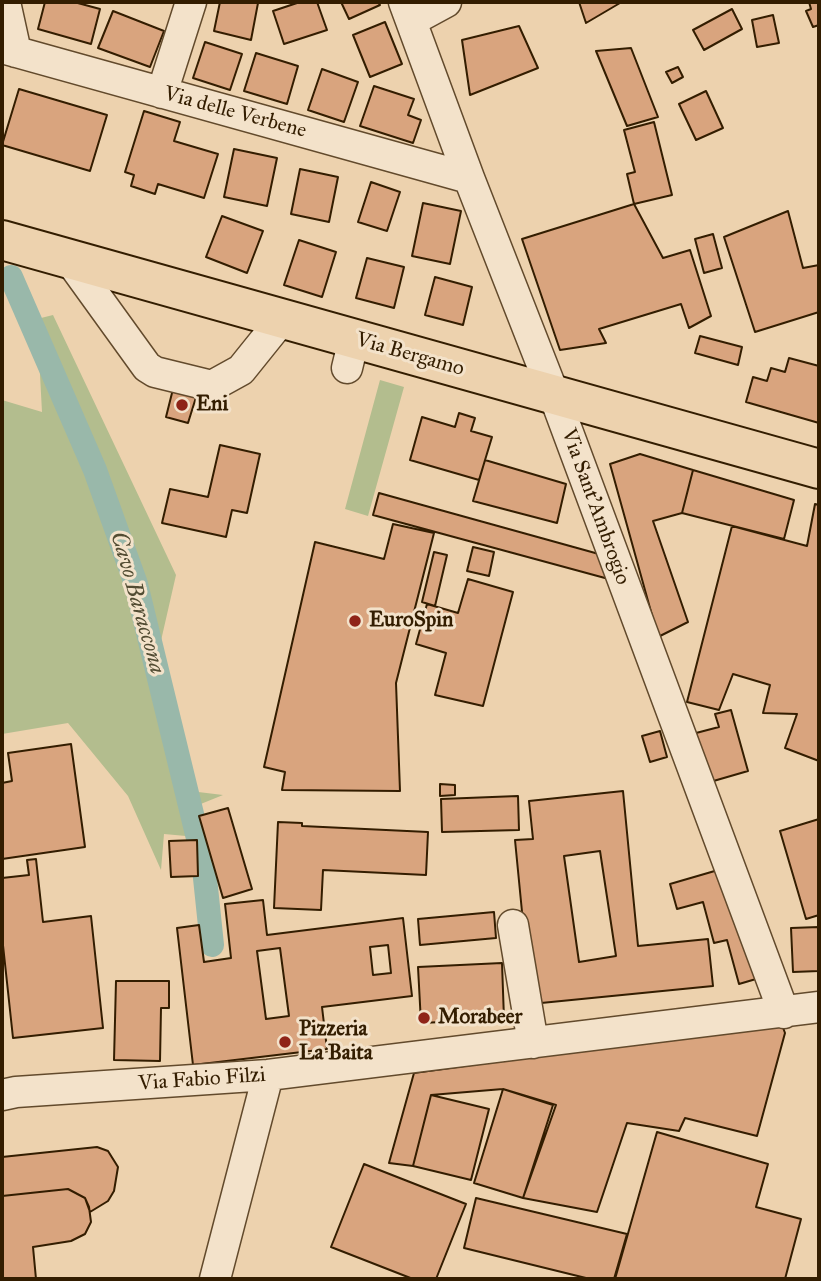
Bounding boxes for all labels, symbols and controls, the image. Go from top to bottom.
street label: Via delle Verbene [161,82,309,144]
street label: Via Bergamo [353,328,467,382]
place label: Eni [196,392,228,418]
marker: Eni [174,397,190,413]
street label: Via Sant'Ambrogio [555,426,635,588]
water label: Cavo Baraccona [104,529,170,677]
place label: EuroSpin [369,608,453,634]
marker: EuroSpin [347,613,363,629]
place label: Morabeer [438,1005,522,1031]
marker: Morabeer [416,1010,432,1026]
place label: Pizzeria La Baita [299,1017,373,1067]
marker: Pizzeria La Baita [277,1034,293,1050]
street label: Via Fabio Filzi [137,1063,267,1097]

